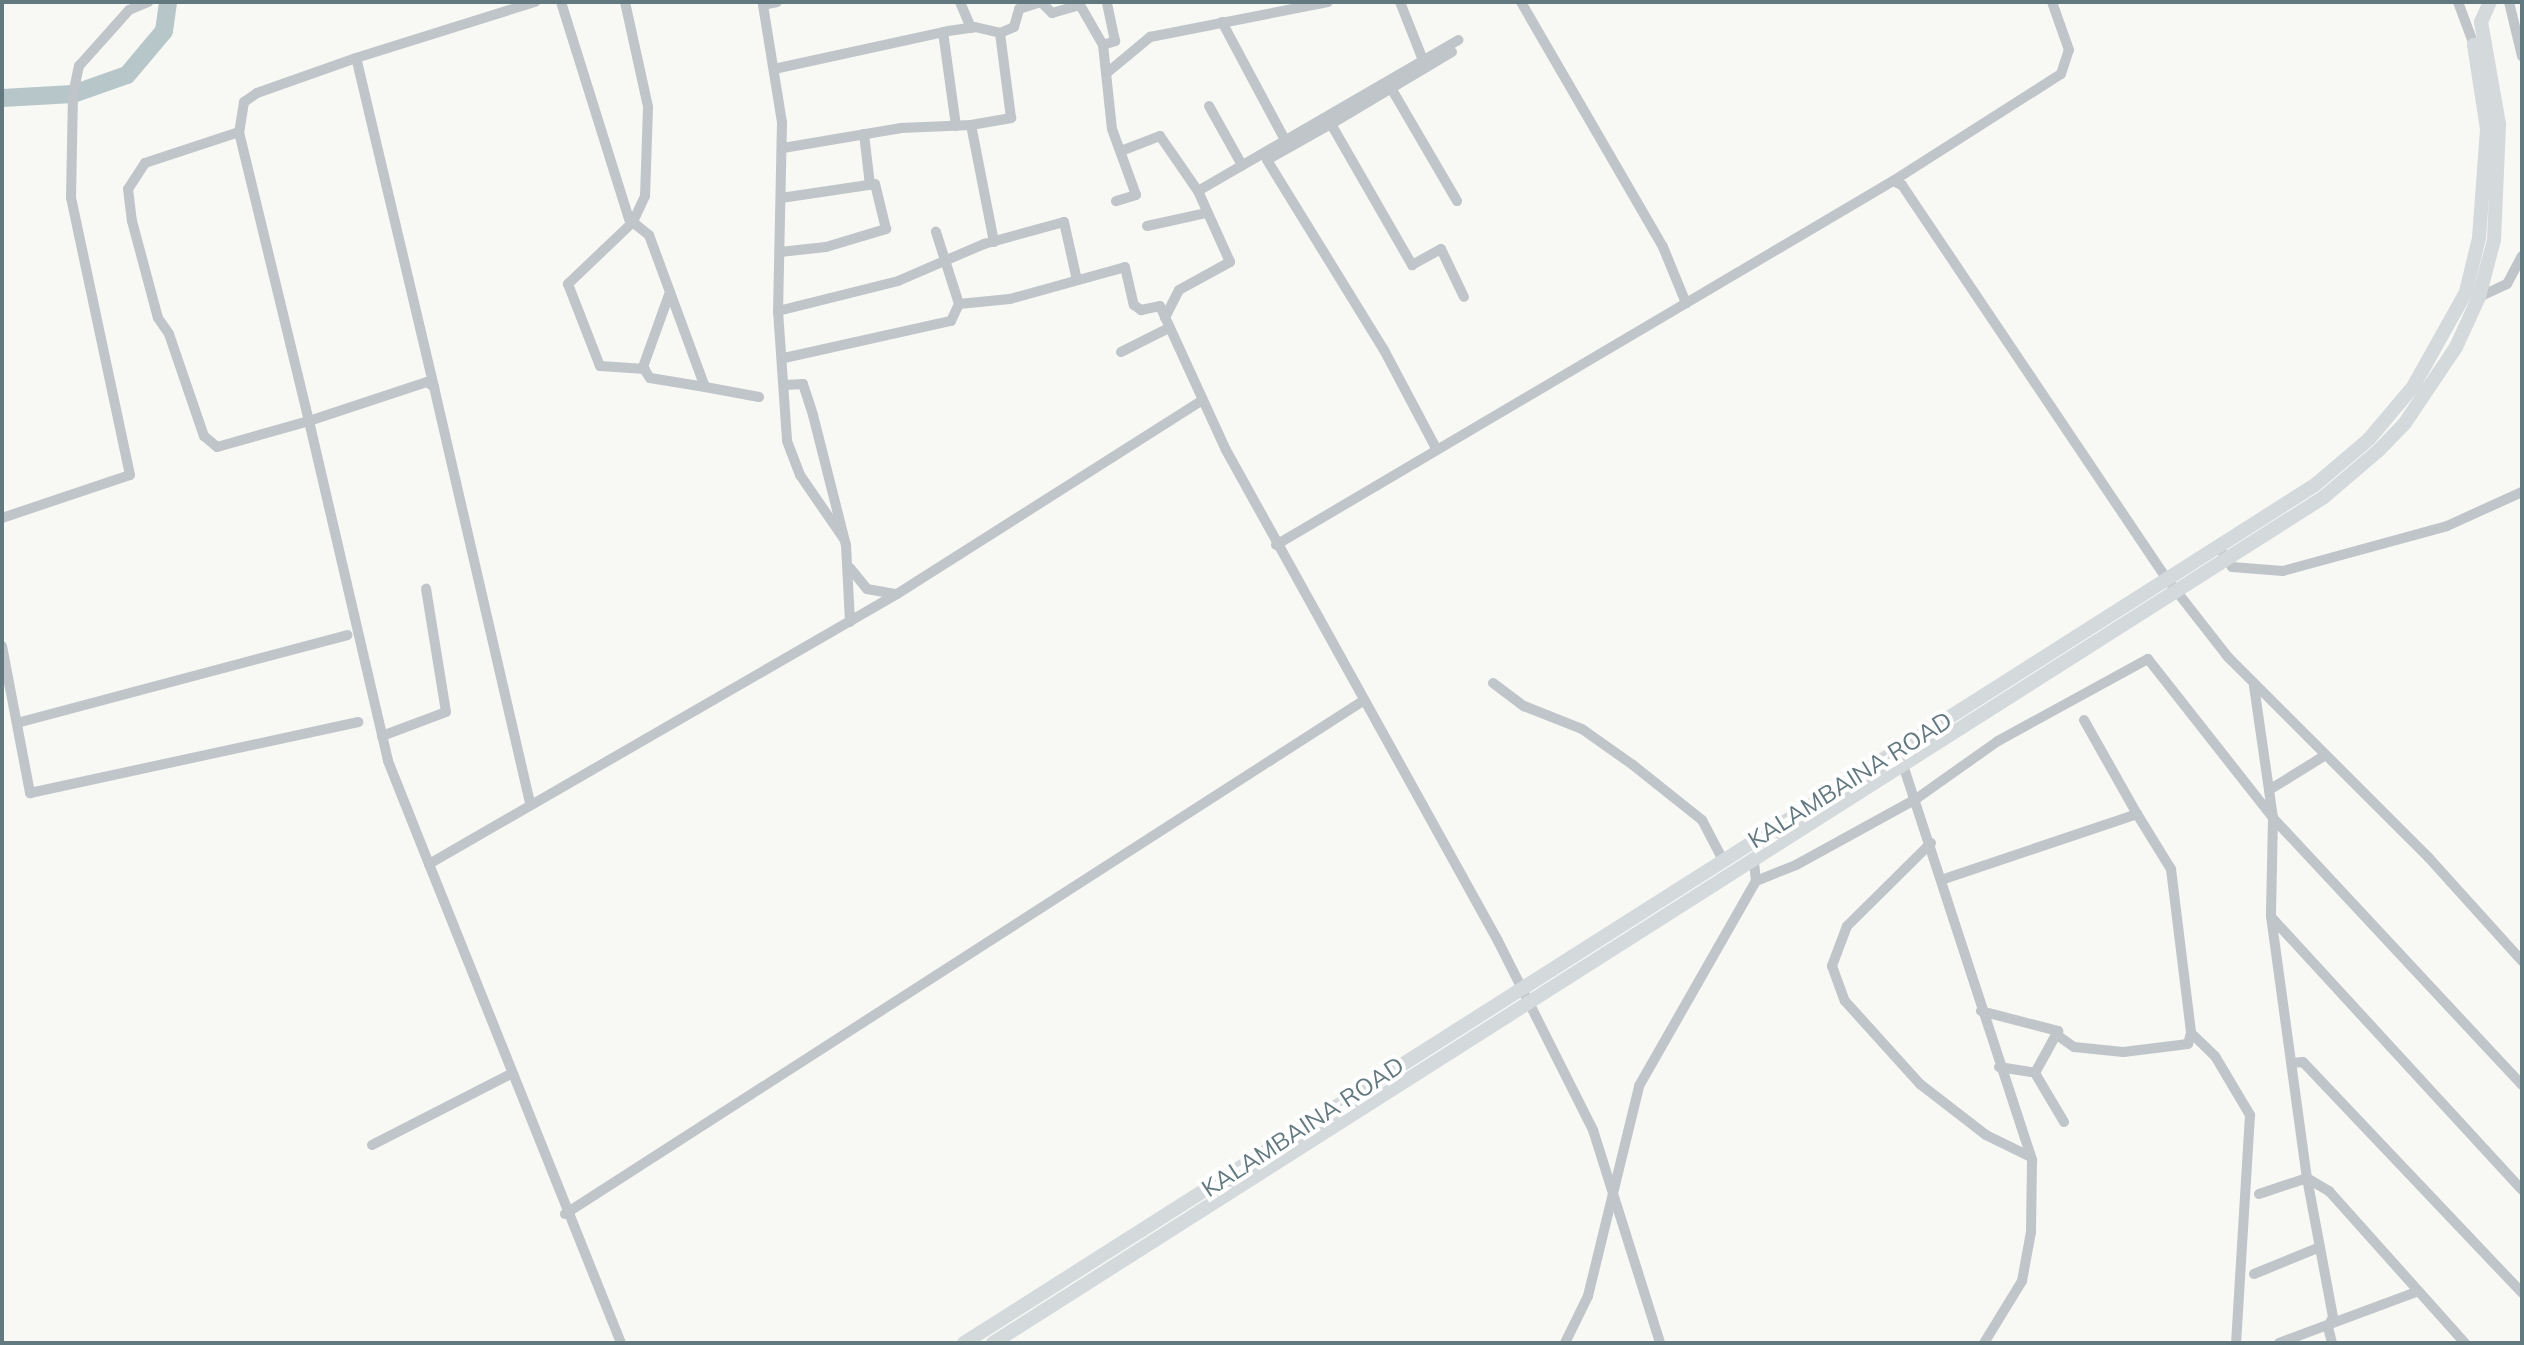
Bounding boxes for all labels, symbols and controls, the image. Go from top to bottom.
street label: KALAMBAINA ROAD [1743,705,1957,855]
street label: KALAMBAINA ROAD [1197,1051,1409,1203]

